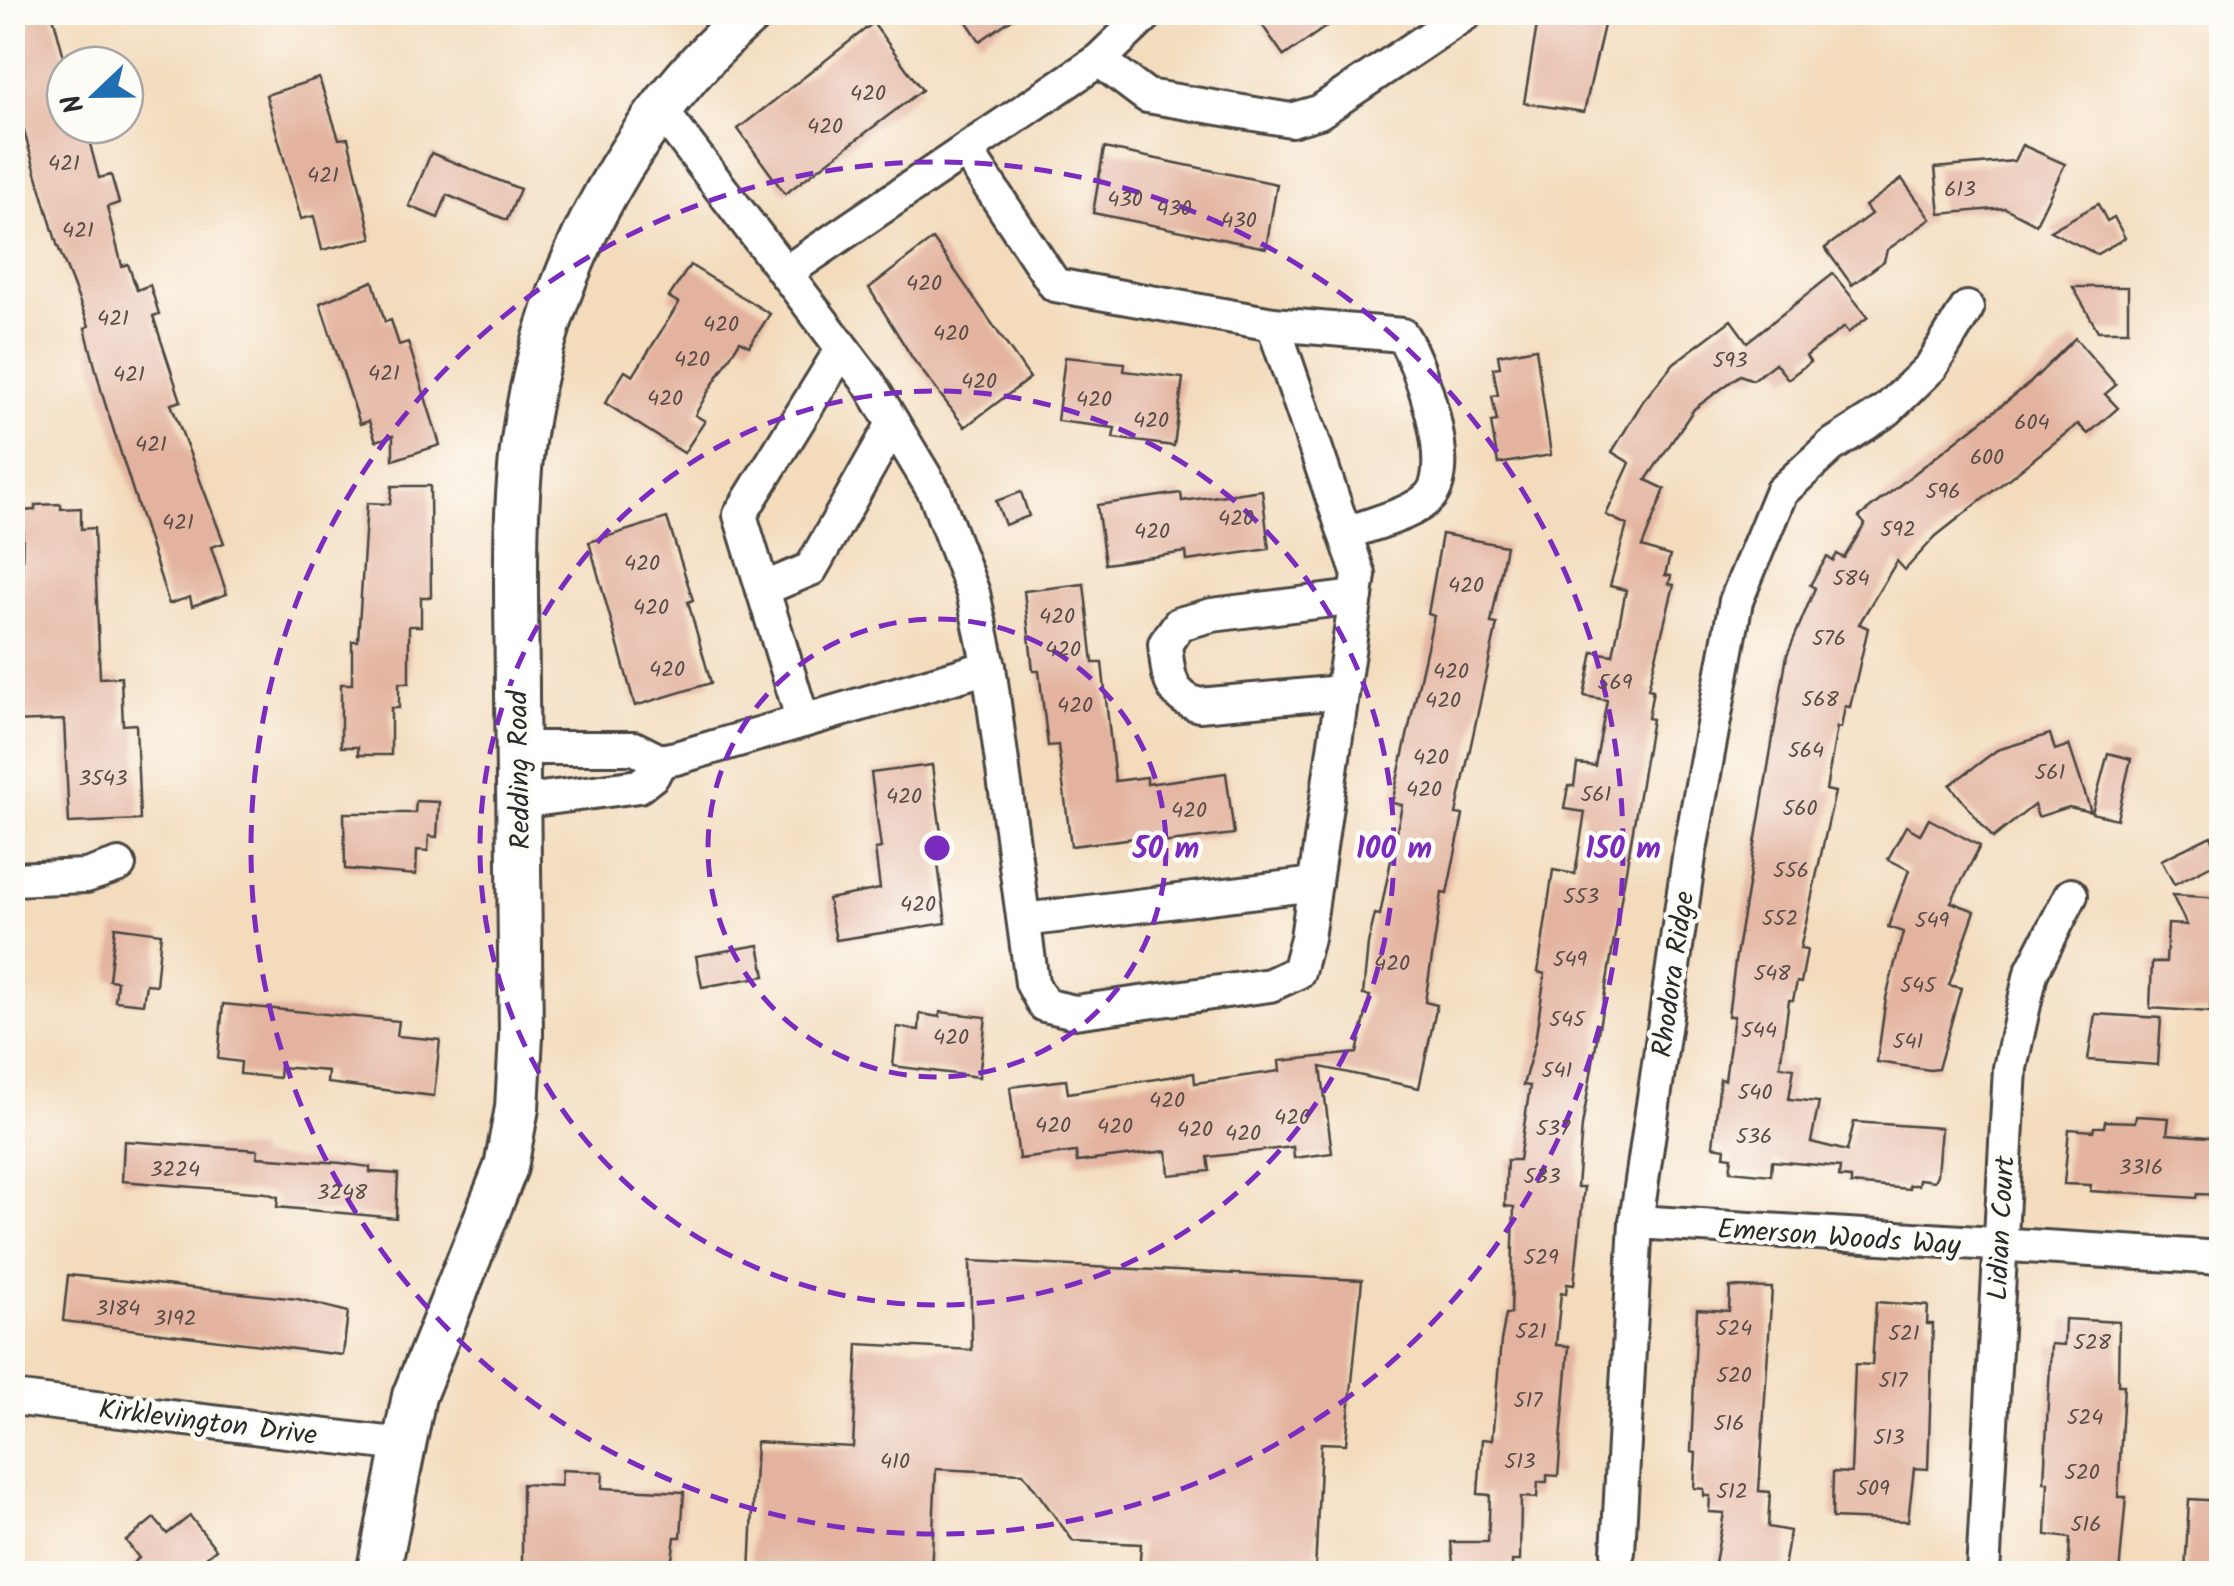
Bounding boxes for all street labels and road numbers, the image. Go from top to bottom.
street label: Redding Road [497,689,544,850]
street label: Rhodora Ridge [1641,888,1708,1060]
street label: Lidian Court [1976,1153,2029,1302]
street label: Emerson Woods Way [1716,1208,1963,1270]
street label: Kirklevington Drive [96,1388,320,1459]

